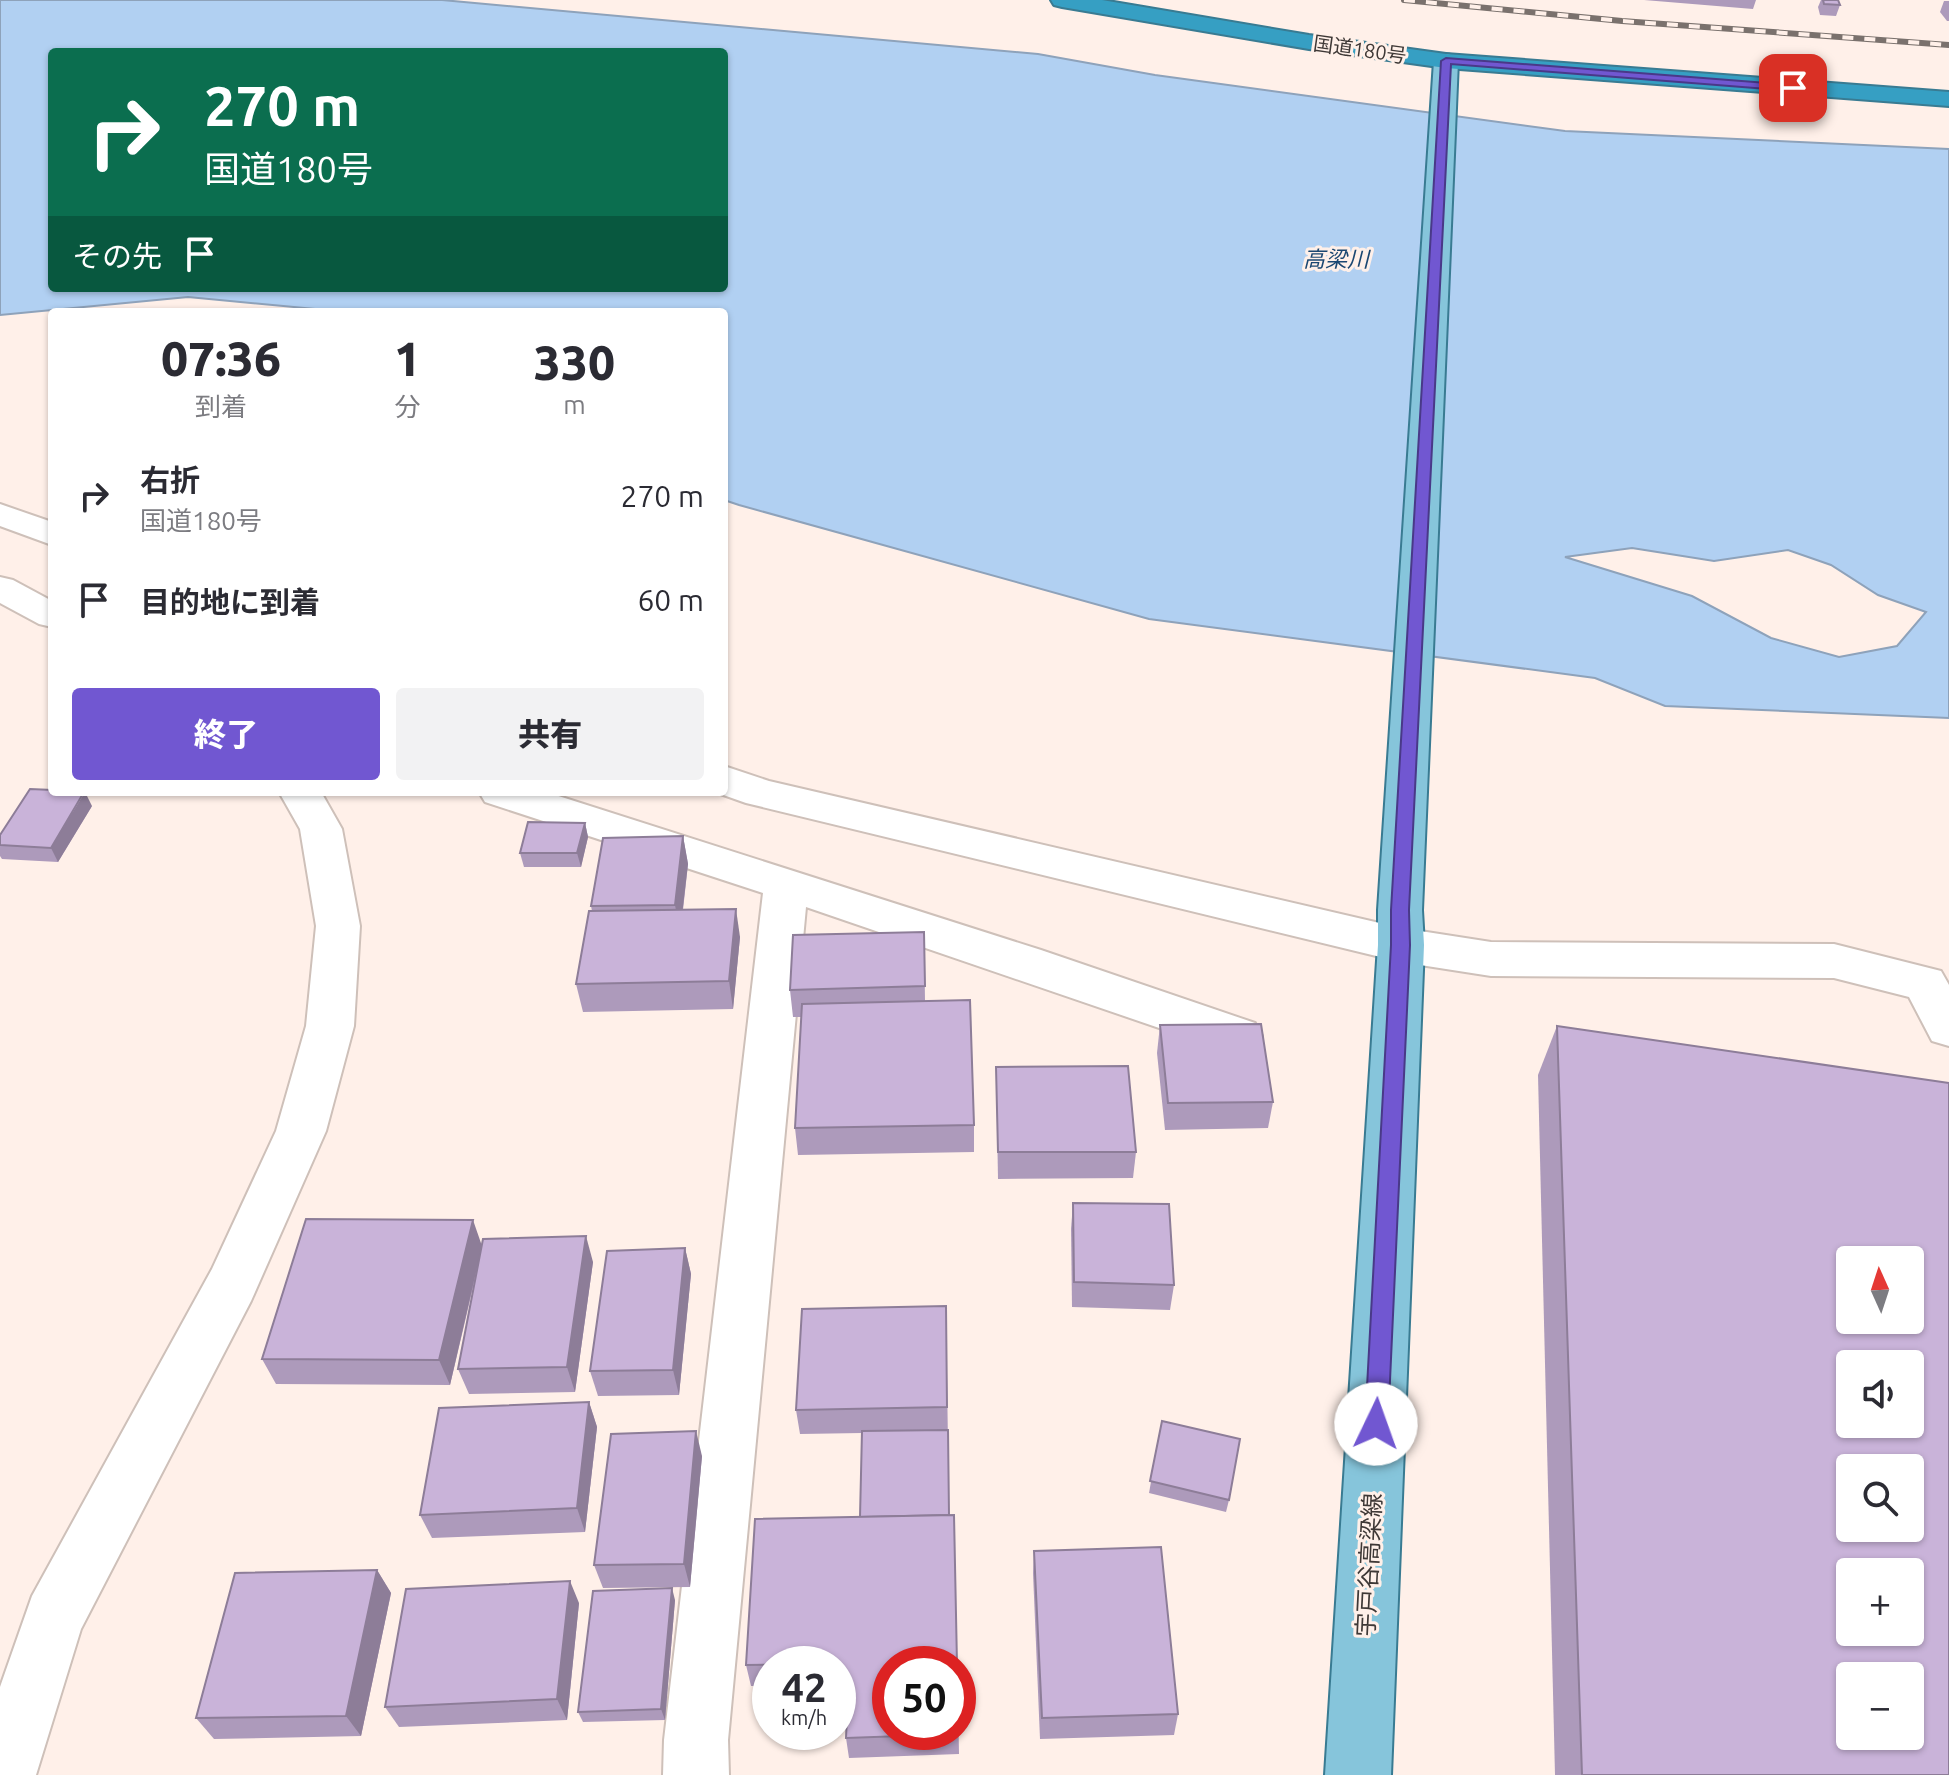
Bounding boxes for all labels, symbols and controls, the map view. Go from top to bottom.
street label: 国道180号 [1312,31,1408,67]
pin [1759,54,1827,122]
icon: arrive [1771,66,1815,110]
text: 270 m [204,74,360,137]
icon: right [72,80,176,184]
text: 国道180号 [204,148,373,189]
icon: arrive [178,232,222,276]
text: その先 [72,239,162,273]
water label: 高梁川 [1303,246,1371,271]
text: 07:36 [161,331,281,385]
text: 1 [394,331,421,385]
text: 330 [534,335,615,389]
text: m [563,390,586,419]
text: 到着 [195,392,247,421]
text: 分 [394,392,420,421]
text: 右折 [140,463,200,497]
icon: right [72,474,116,518]
text: 270 m [620,479,704,513]
text: 国道180号 [140,506,262,535]
icon: arrive [72,578,116,622]
text: 60 m [637,583,704,617]
text: 目的地に到着 [140,585,320,619]
button: 終了 [72,688,380,780]
button: 共有 [396,688,704,780]
north arrow [1836,1246,1924,1334]
map controls [1836,1246,1924,1750]
button: sound [1836,1350,1924,1438]
position arrow [1334,1382,1418,1466]
button: search [1836,1454,1924,1542]
street label: 宇戸谷高梁線 [1352,1492,1386,1638]
button: + [1836,1558,1924,1646]
speed limit sign: 50 [872,1646,976,1750]
button: − [1836,1662,1924,1750]
text: 42 [781,1665,827,1710]
text: km/h [781,1706,827,1729]

